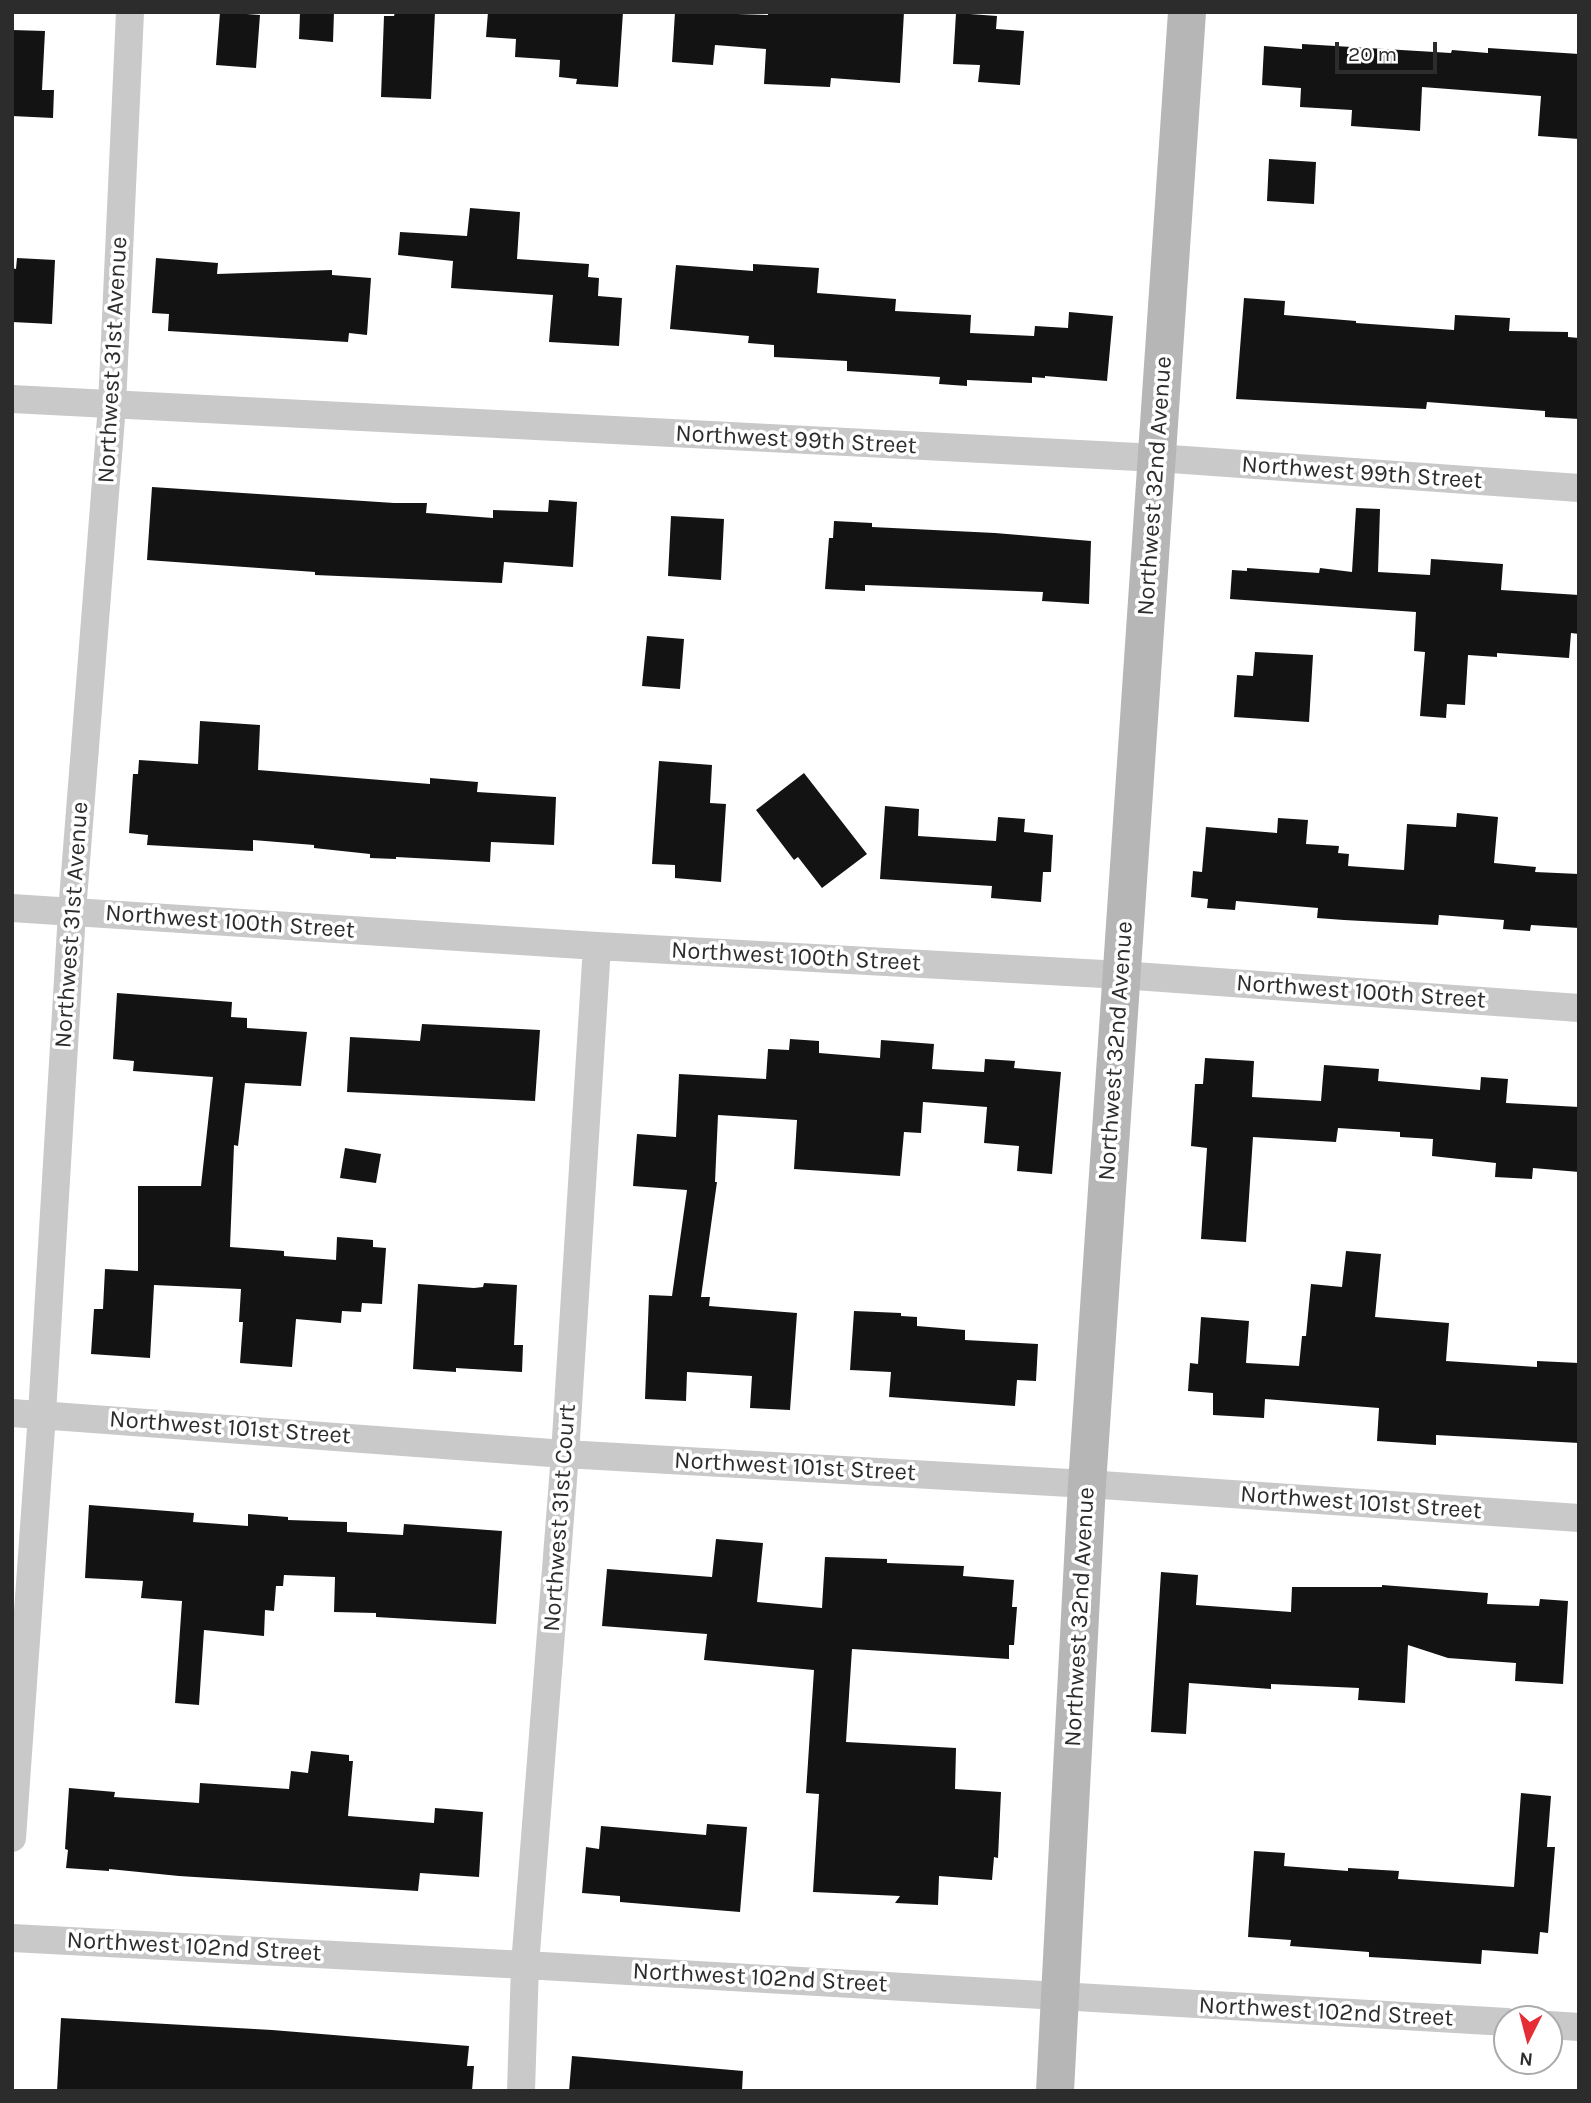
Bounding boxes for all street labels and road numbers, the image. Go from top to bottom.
street label: Northwest 31st Avenue [92,236,134,484]
street label: Northwest 32nd Avenue [1132,355,1178,617]
street label: Northwest 99th Street [675,419,917,461]
street label: Northwest 99th Street [1240,450,1484,496]
street label: Northwest 31st Avenue [49,801,95,1049]
street label: Northwest 100th Street [104,899,356,945]
street label: Northwest 32nd Avenue [1093,920,1139,1182]
street label: Northwest 100th Street [670,936,922,978]
street label: Northwest 100th Street [1235,969,1487,1015]
street label: Northwest 31st Court [538,1403,582,1633]
street label: Northwest 101st Street [108,1405,352,1451]
street label: Northwest 101st Street [673,1446,917,1488]
street label: Northwest 101st Street [1239,1480,1483,1526]
street label: Northwest 32nd Avenue [1059,1486,1101,1748]
street label: Northwest 102nd Street [66,1926,322,1968]
street label: Northwest 102nd Street [632,1957,888,1999]
street label: Northwest 102nd Street [1198,1991,1454,2033]

